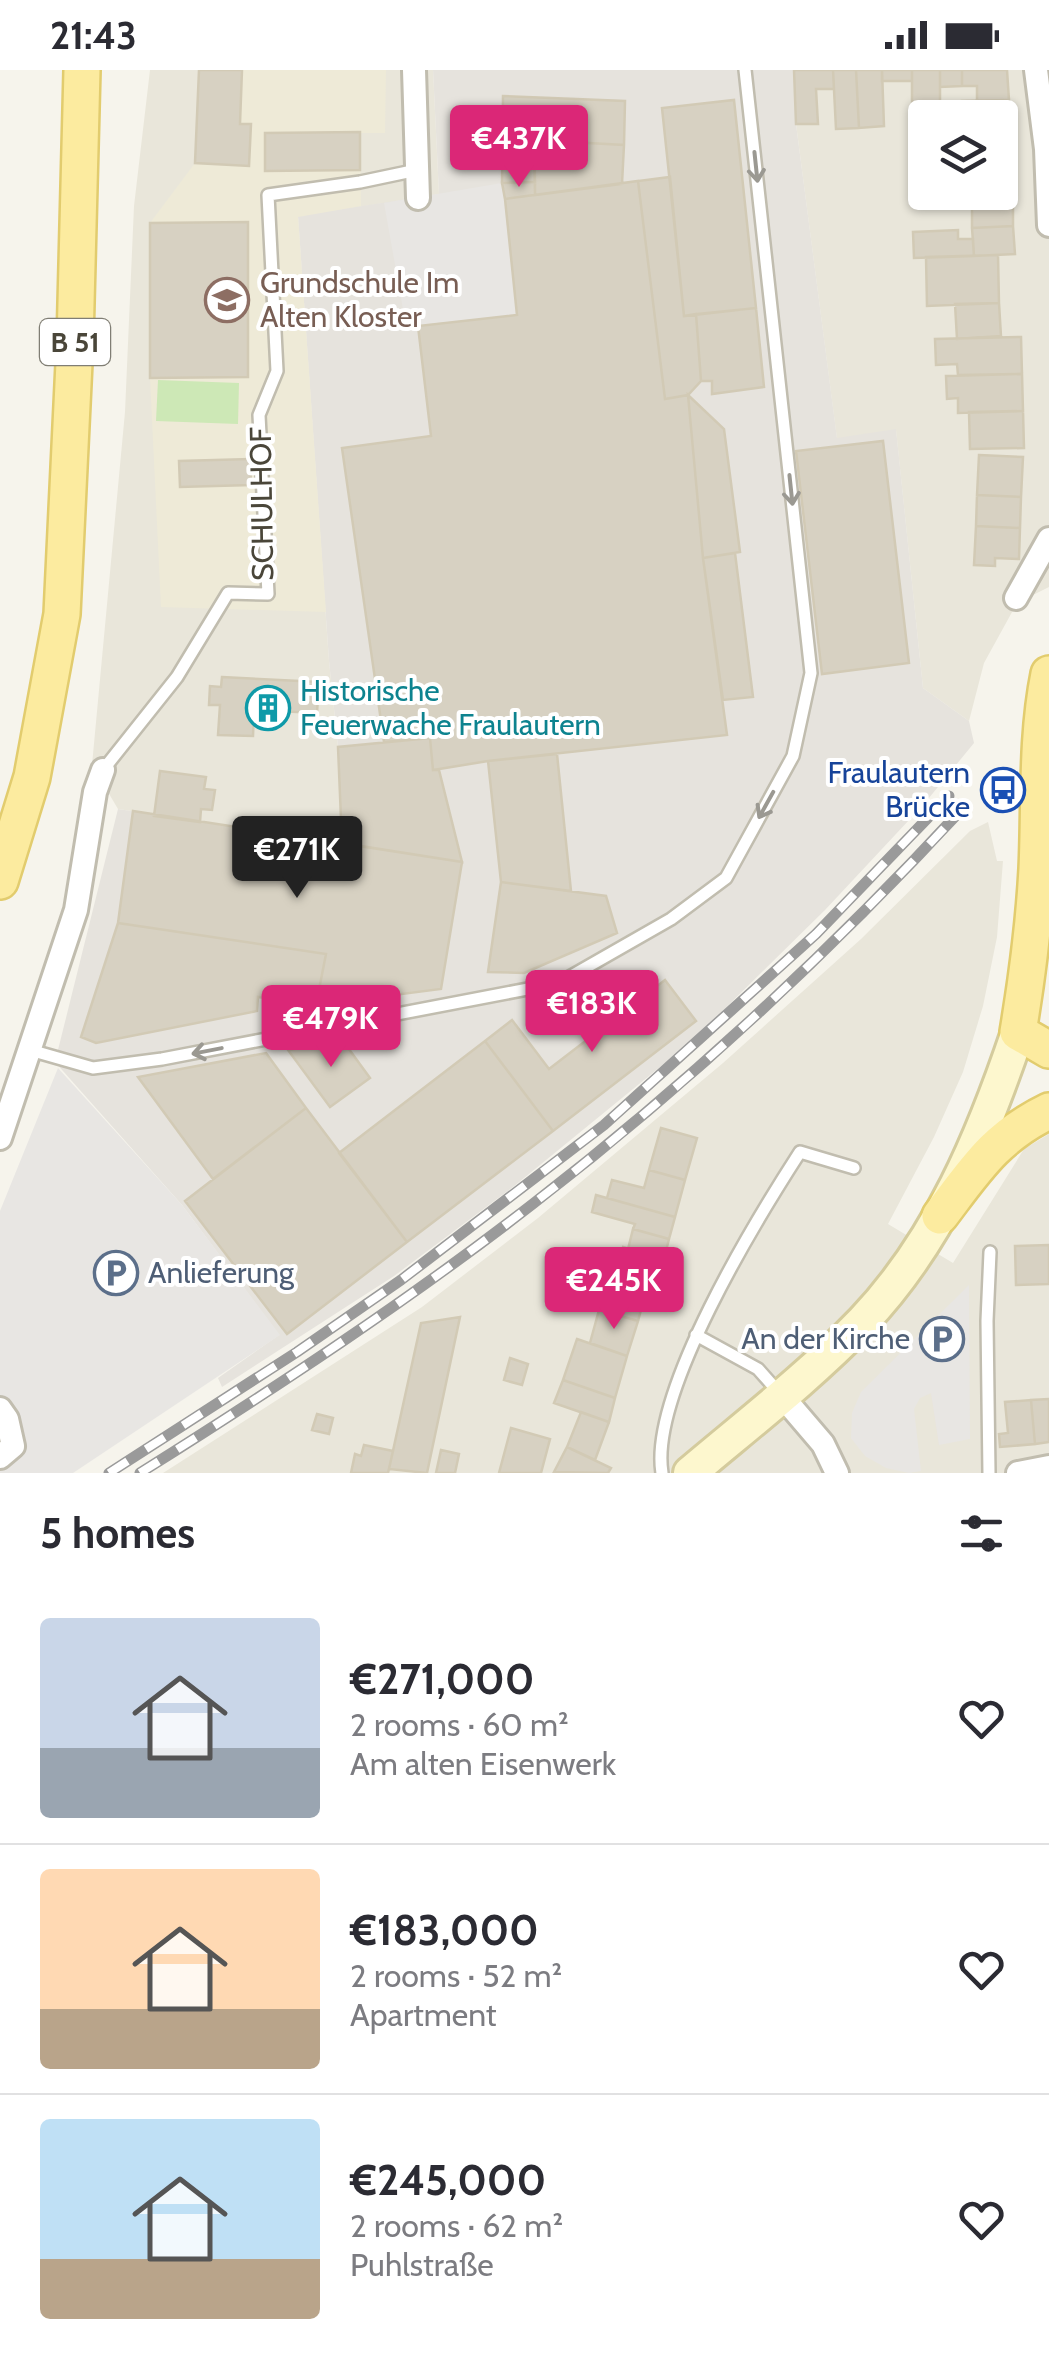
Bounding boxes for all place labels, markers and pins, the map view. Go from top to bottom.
pin: €437K [449,105,589,190]
place label: Grundschule Im Alten Kloster [260,264,459,335]
school or university icon: Grundschule Im Alten Kloster [204,277,250,323]
place label: Historische Feuerwache Fraulautern [300,672,601,743]
building icon: Historische Feuerwache Fraulautern [245,685,291,731]
place label: Fraulautern Brücke [827,754,970,825]
bus stop icon: Fraulautern Brücke [980,767,1026,813]
pin: €271K [227,816,367,901]
pin: €183K [522,970,662,1055]
pin: €479K [261,985,401,1070]
pin: €245K [544,1247,684,1332]
parking icon: Anlieferung [93,1250,139,1296]
place label: Anlieferung [148,1254,295,1291]
parking icon: An der Kirche [919,1316,965,1362]
place label: An der Kirche [741,1320,910,1357]

